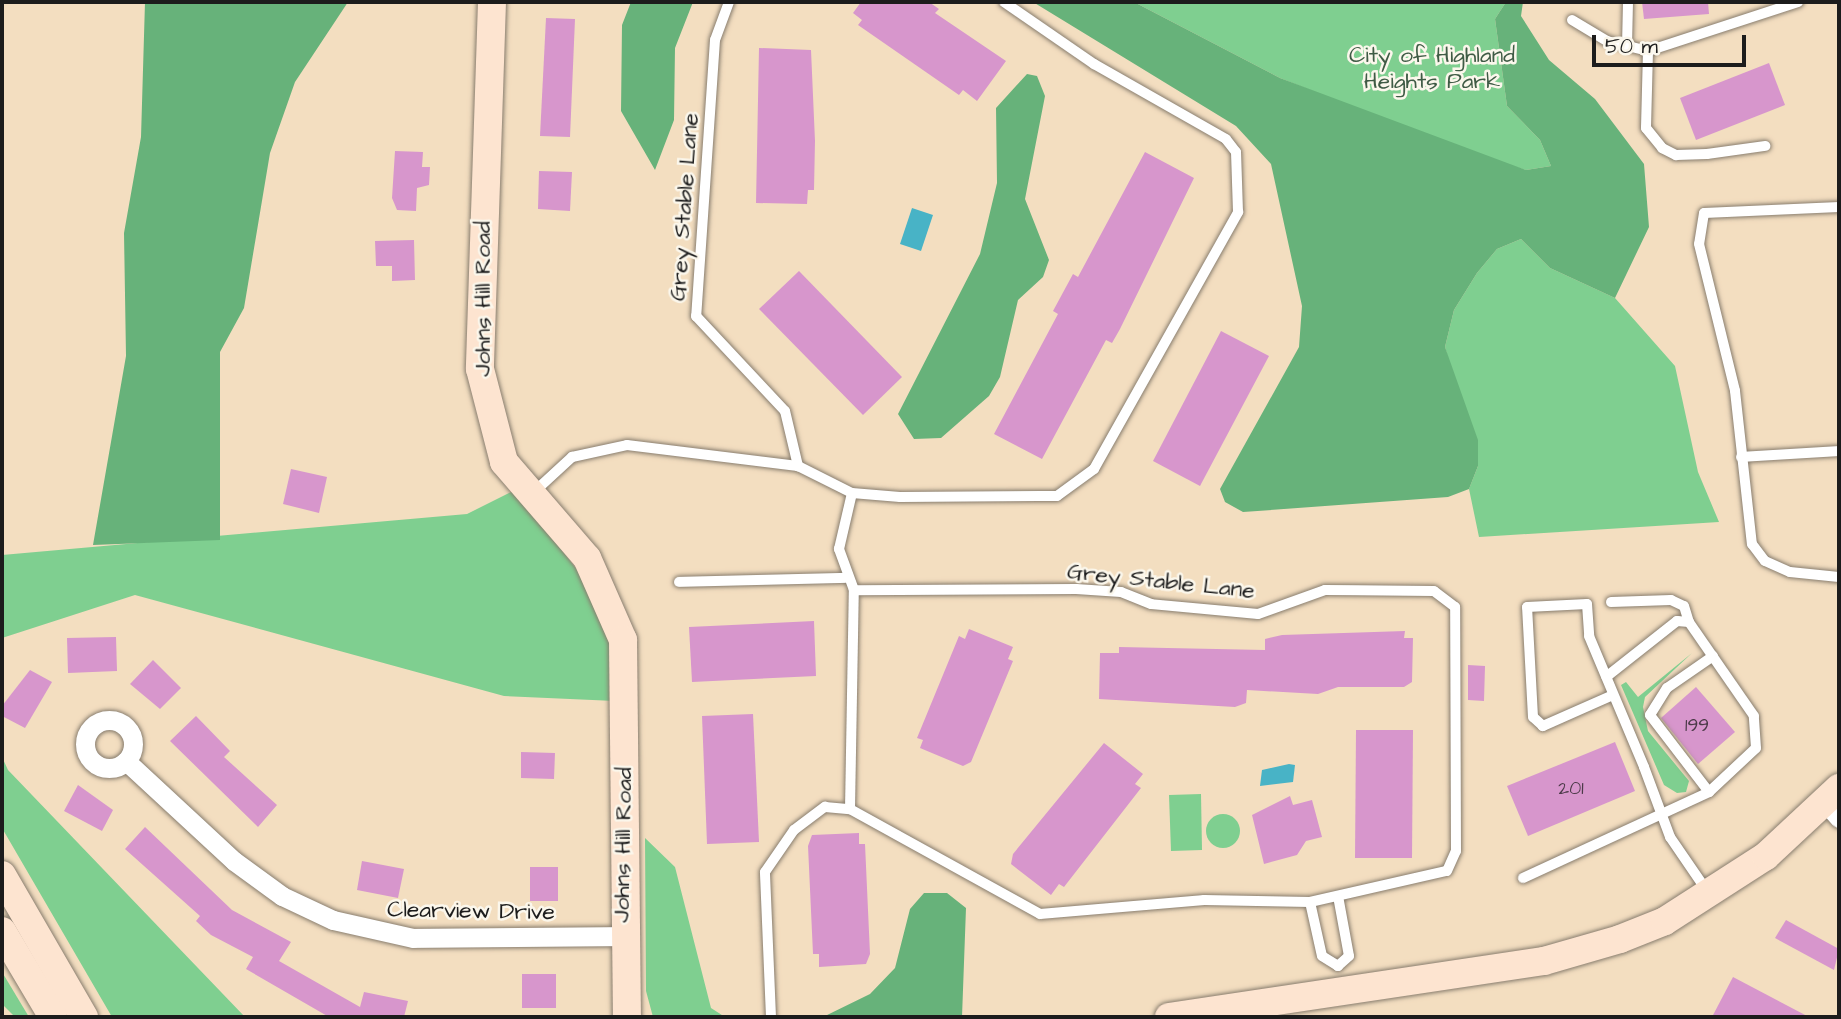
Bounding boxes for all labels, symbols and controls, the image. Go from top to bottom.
scale bar [1596,21,1750,65]
text: 50 m [1605,32,1658,61]
park label: City of Highland Heights Park [1349,41,1515,95]
street label: Grey Stable Lane [664,112,704,302]
street label: Johns Hill Road [469,221,497,377]
street label: Grey Stable Lane [1066,557,1256,605]
house number: 199 [1685,715,1709,737]
street label: Johns Hill Road [608,767,638,923]
house number: 201 [1558,778,1584,800]
street label: Clearview Drive [387,896,555,926]

